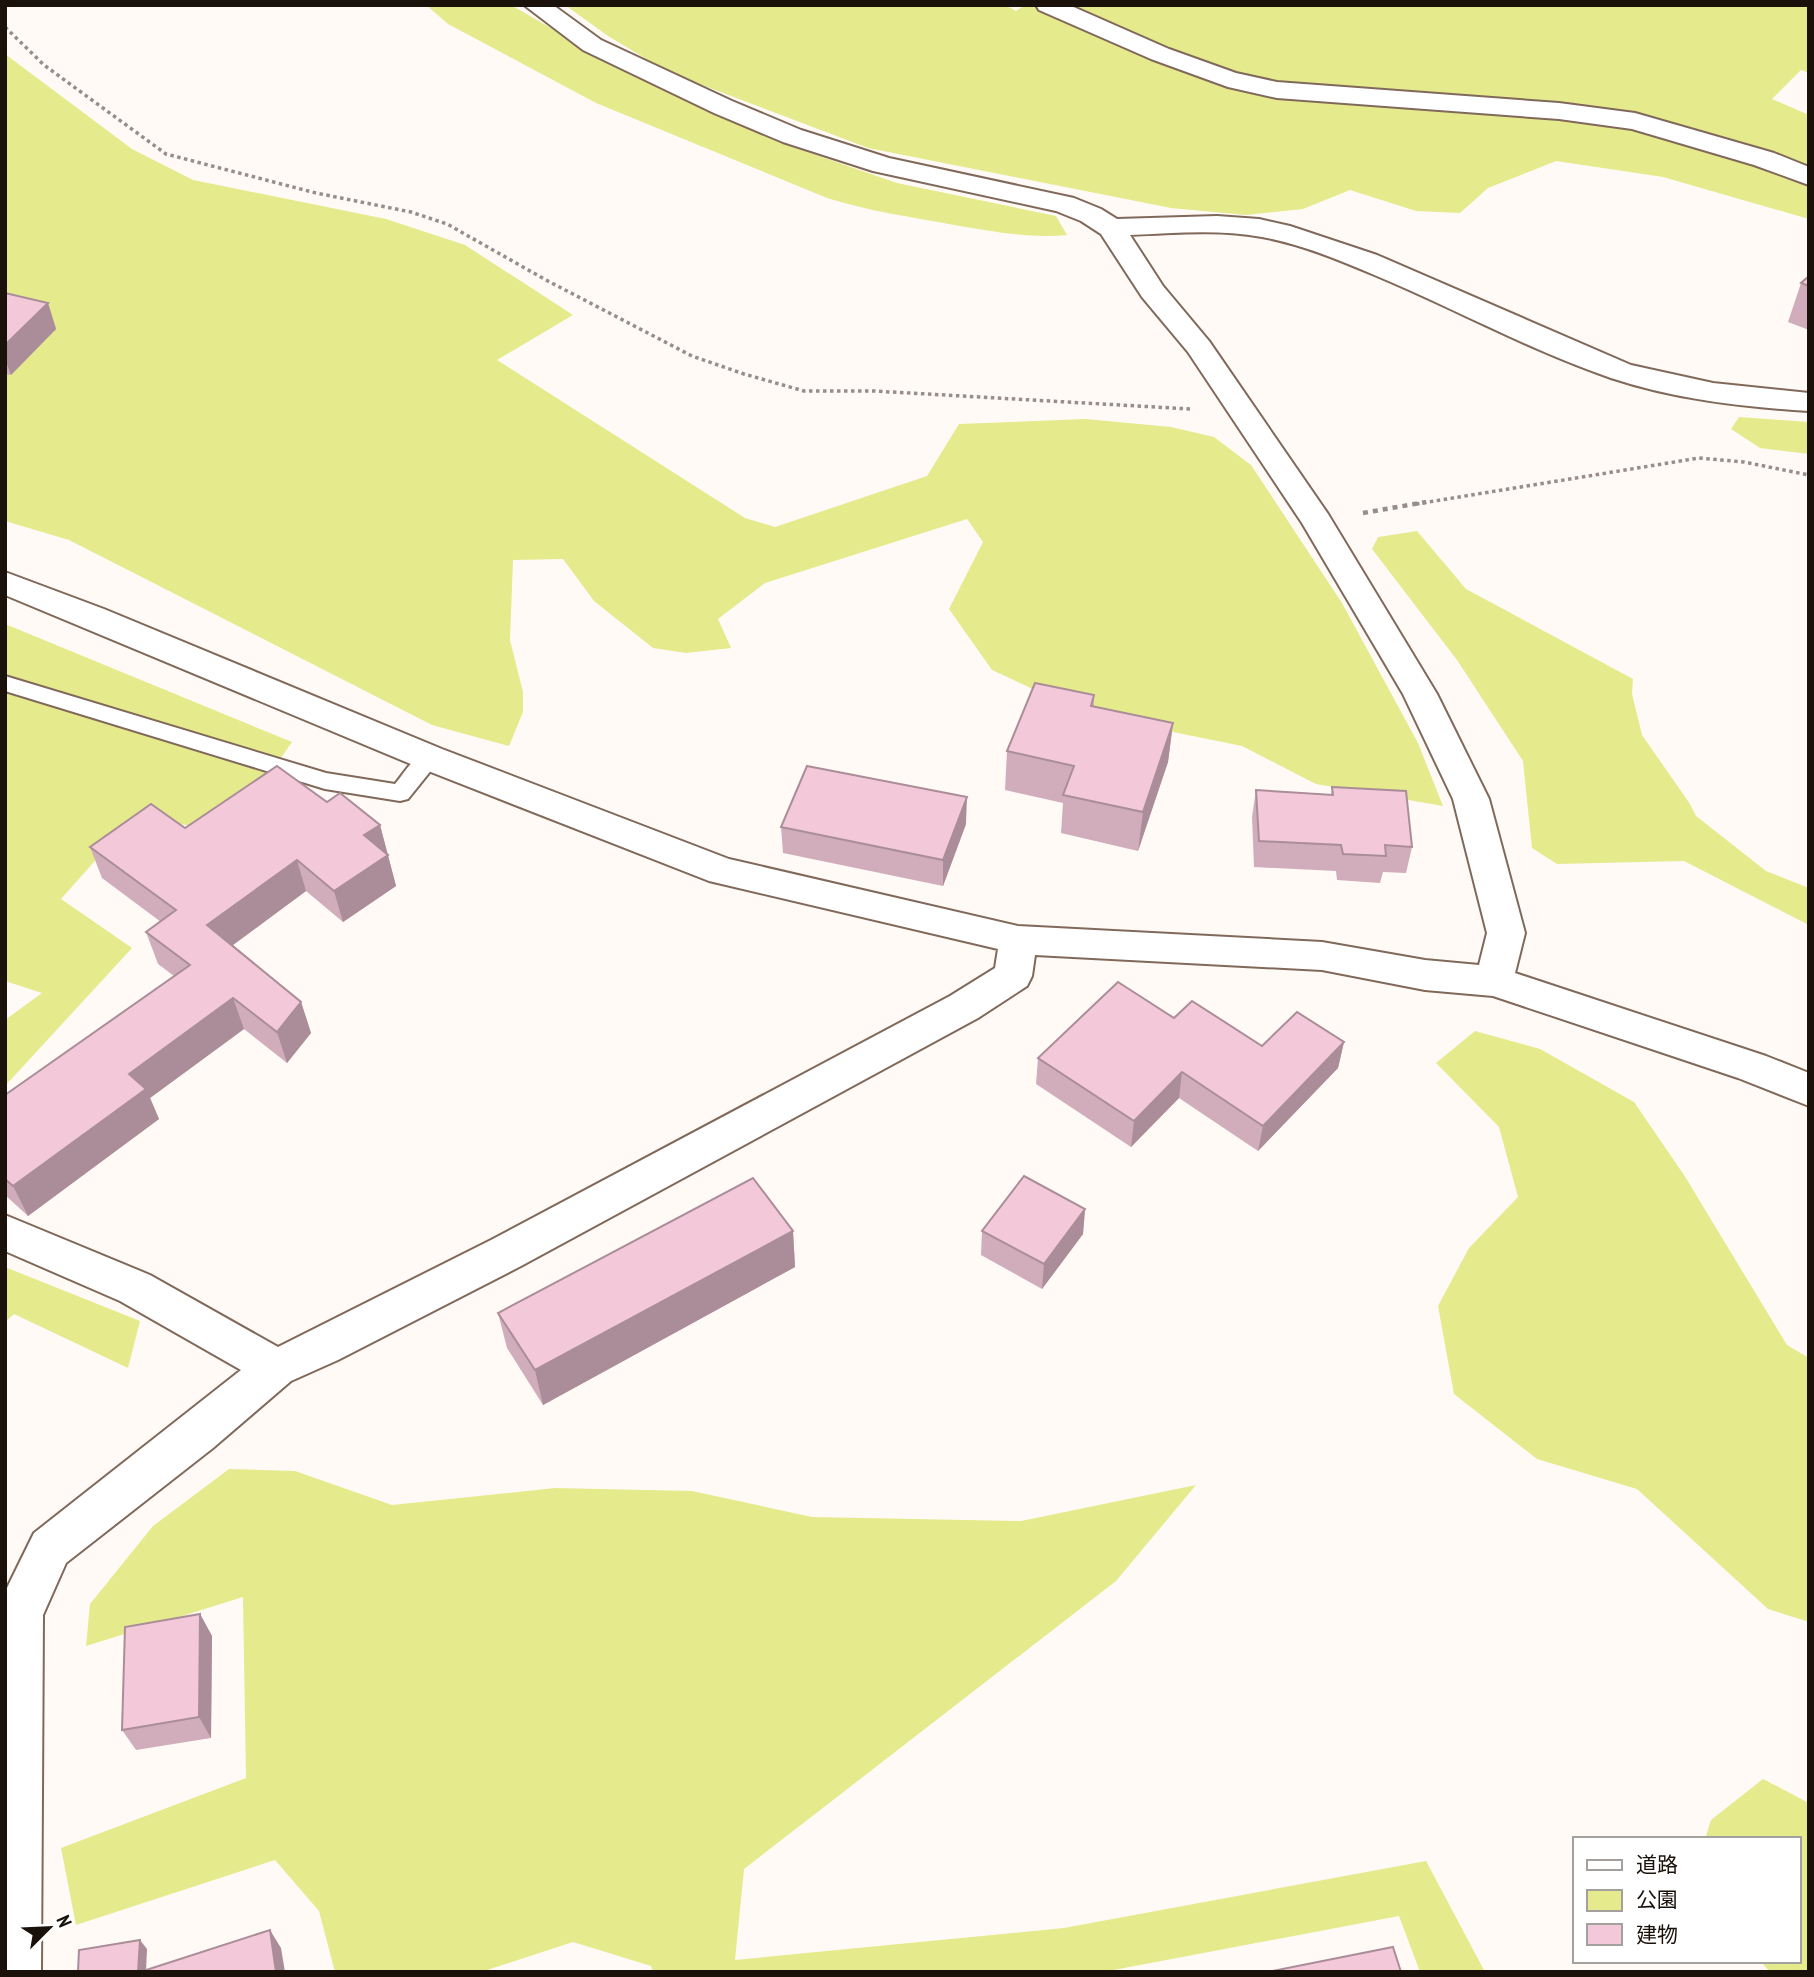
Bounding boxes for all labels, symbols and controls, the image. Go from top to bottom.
legend [1573,1837,1800,1963]
text: 道路 [1636,1851,1678,1878]
text: 公園 [1636,1886,1678,1913]
north arrow [14,1893,84,1963]
text: N [51,1912,78,1931]
text: 建物 [1636,1921,1678,1948]

